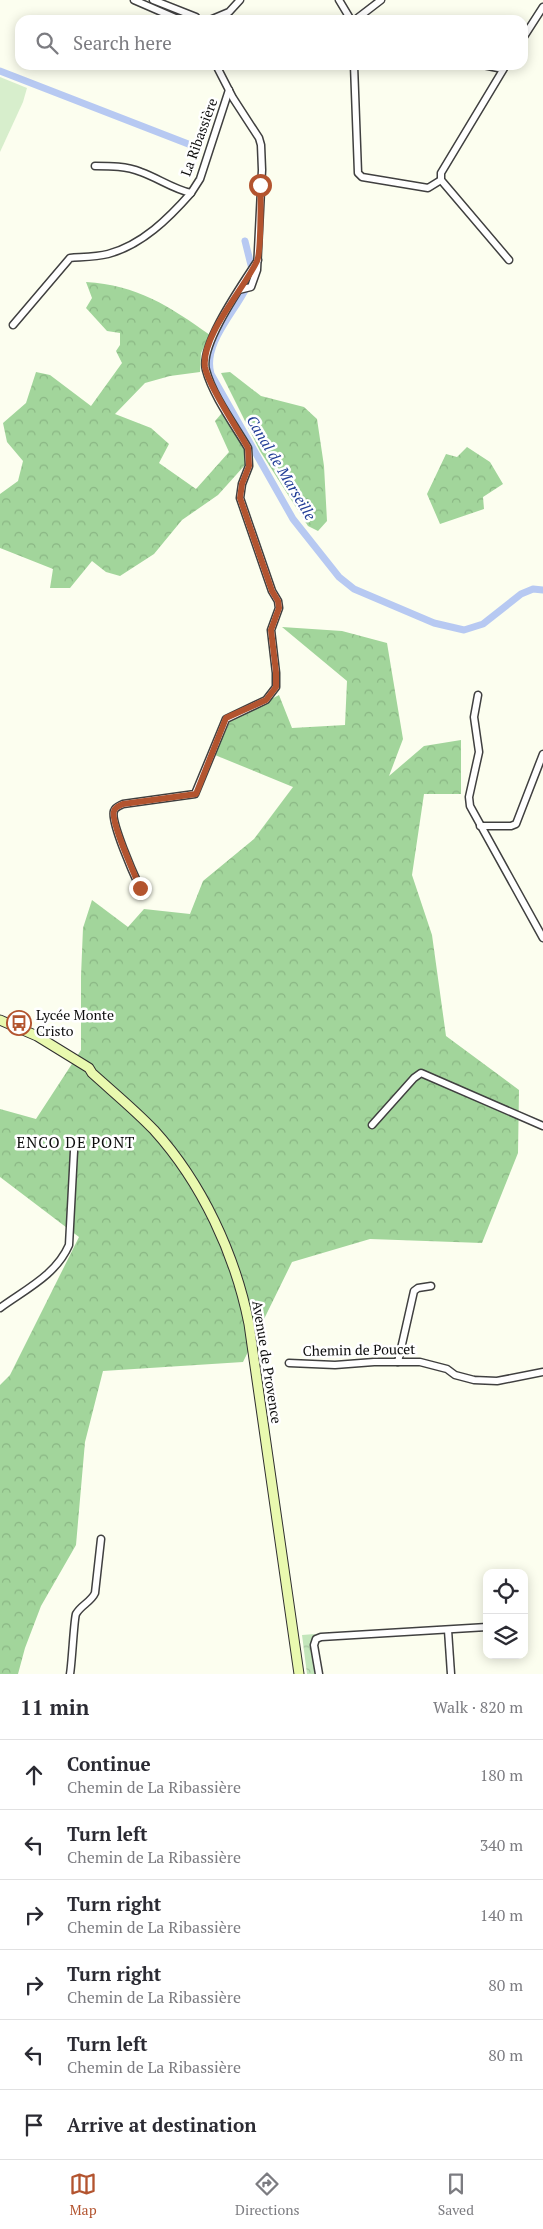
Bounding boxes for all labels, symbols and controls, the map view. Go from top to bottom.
search box [15,15,528,70]
icon: search [33,29,61,57]
text: Search here [73,30,172,55]
street label: La Ribassière [176,95,221,179]
route start [249,174,272,197]
water label: Canal de Marseille [243,411,321,524]
route end [129,877,152,900]
place label: Lycée Monte Cristo [36,1005,114,1040]
bus stop icon: Lycée Monte Cristo [6,1010,32,1036]
district label: ENCO DE PONT [17,1132,135,1152]
street label: Avenue de Provence [248,1299,287,1425]
street label: Chemin de Poucet [302,1339,416,1360]
map controls [483,1569,528,1659]
button: locate [483,1569,528,1614]
button: layers [483,1614,528,1659]
text: 11 min [20,1693,89,1721]
text: Walk · 820 m [433,1696,523,1718]
text: Continue [67,1751,151,1776]
icon: ahead [20,1761,48,1789]
text: 180 m [480,1764,523,1786]
text: Chemin de La Ribassière [67,1776,241,1798]
text: Turn left [67,1821,148,1846]
icon: left [20,1831,48,1859]
text: 340 m [480,1834,523,1856]
text: Chemin de La Ribassière [67,1846,241,1868]
text: Turn right [67,1891,161,1916]
icon: right [20,1901,48,1929]
text: 140 m [480,1904,523,1926]
text: Chemin de La Ribassière [67,1916,241,1938]
text: Turn right [67,1961,161,1986]
icon: right [20,1971,48,1999]
text: 80 m [488,1974,523,1996]
text: Chemin de La Ribassière [67,1986,241,2008]
text: Turn left [67,2031,148,2056]
icon: left [20,2041,48,2069]
text: 80 m [488,2044,523,2066]
text: Chemin de La Ribassière [67,2056,241,2078]
icon: arrive [20,2111,48,2139]
text: Arrive at destination [67,2112,256,2137]
tab: Map [69,2170,97,2219]
tab: Directions [235,2170,300,2219]
tab: Saved [438,2170,474,2219]

